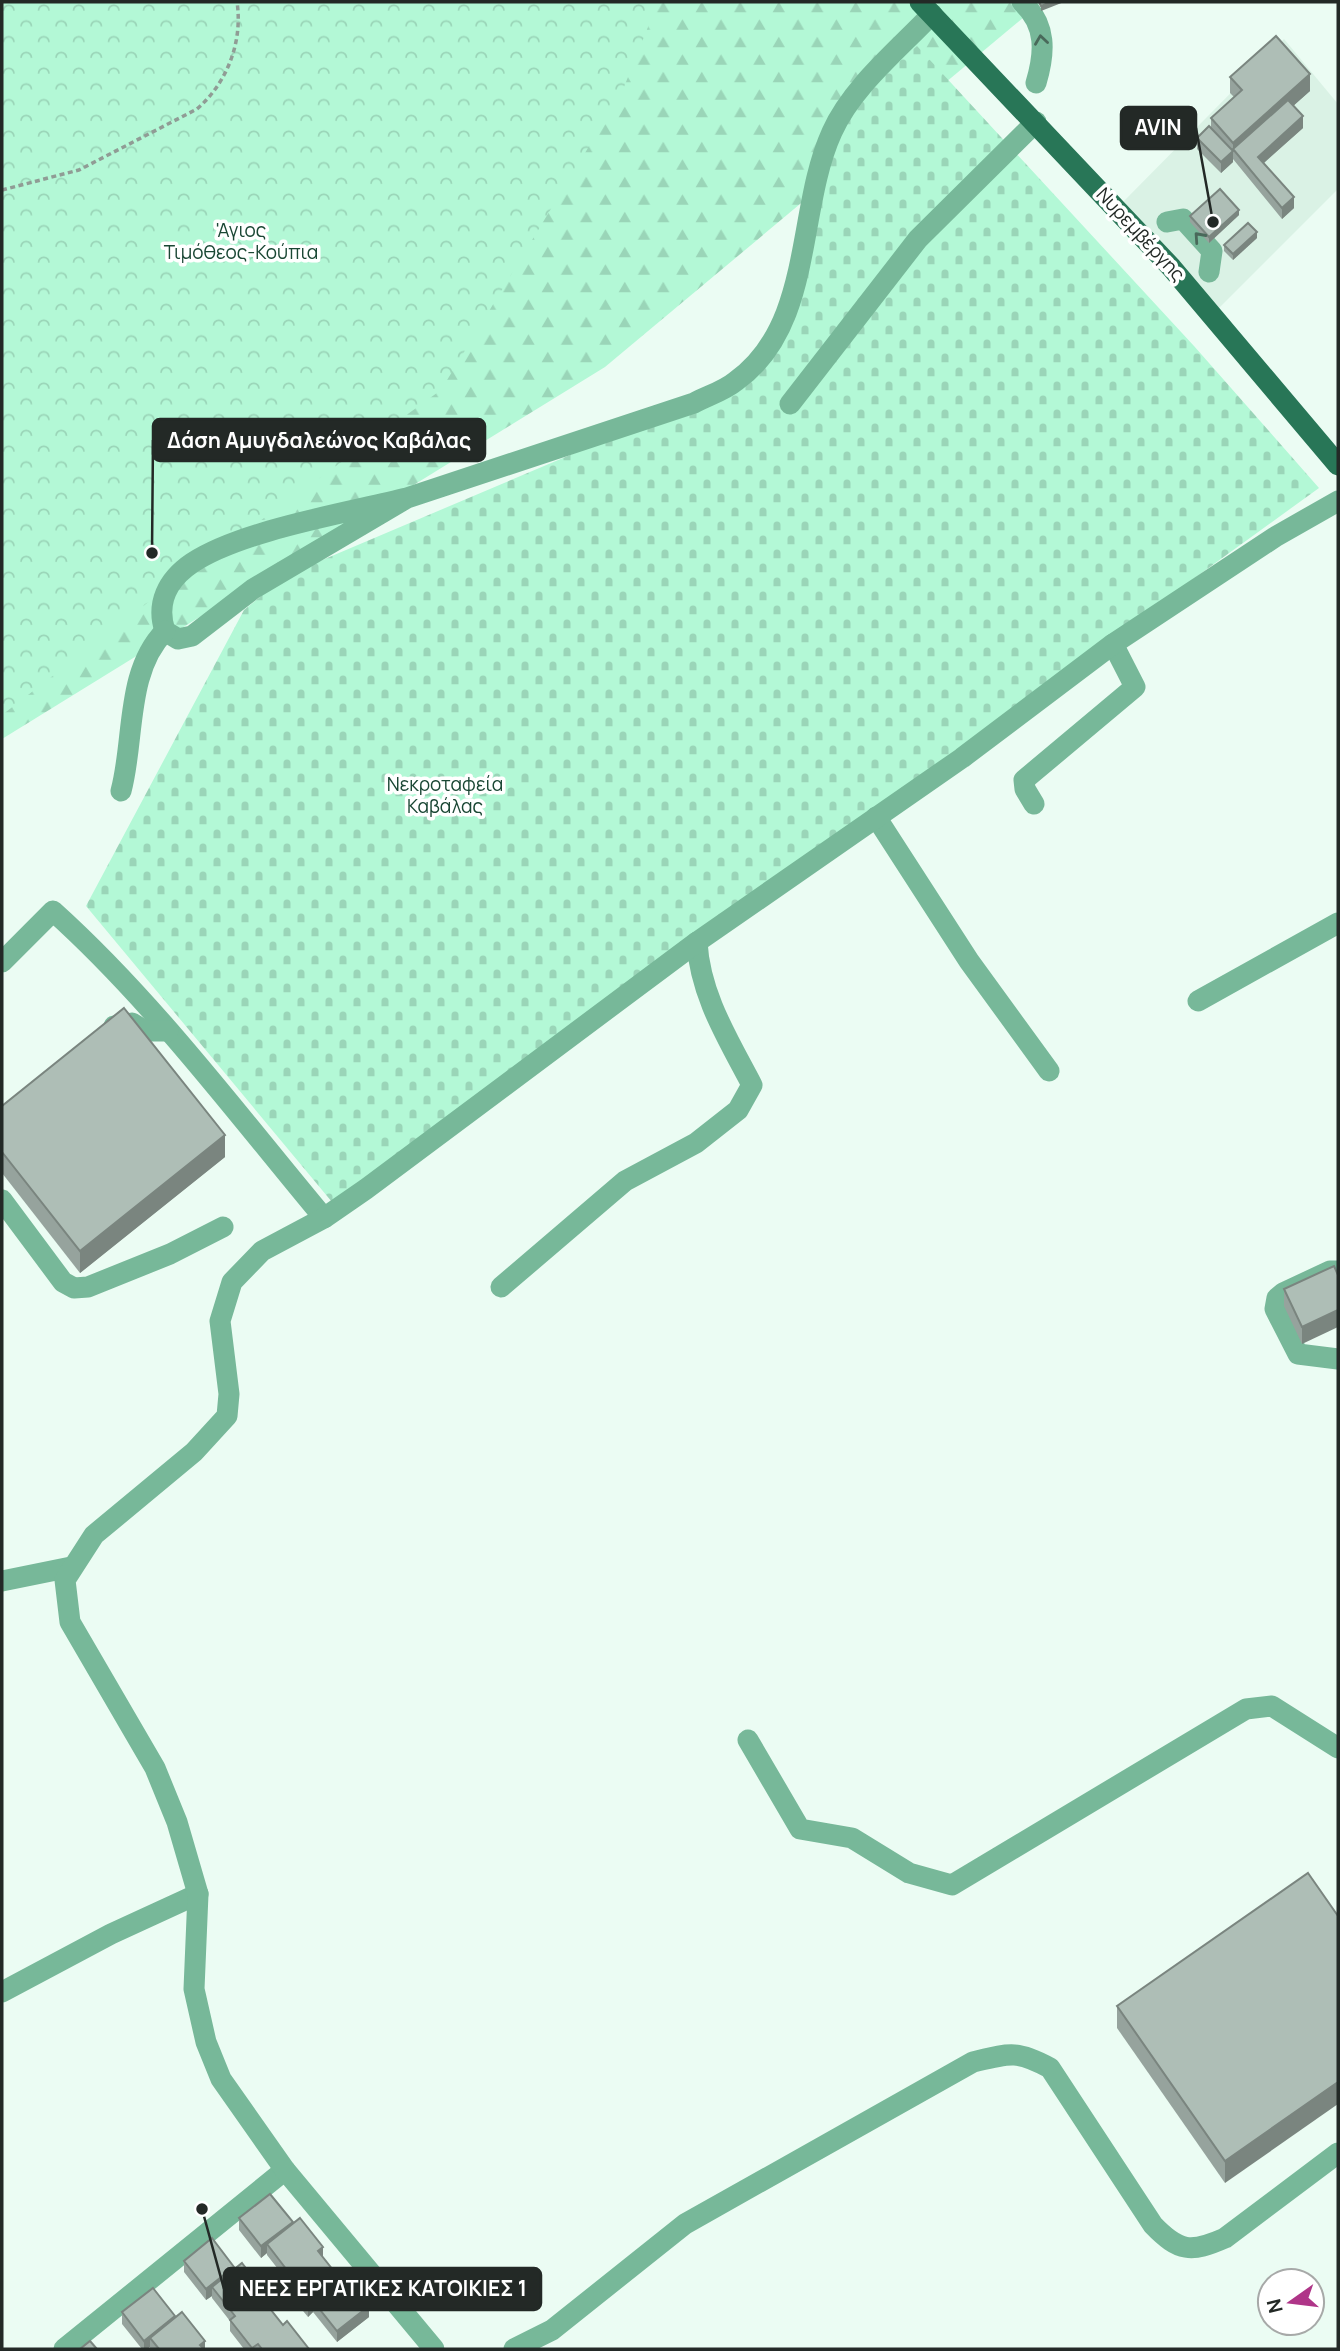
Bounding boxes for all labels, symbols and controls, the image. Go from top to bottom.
one-way arrow [1034,34,1049,46]
callout: AVIN [1121,107,1196,149]
text: AVIN [1134,113,1182,141]
street label: Νυρεμβέργης [1091,182,1191,286]
park label: 'Αγιος Τιμόθεος-Κούπια [164,217,318,265]
one-way arrow [1195,232,1208,245]
callout: Δάση Αμυγδαλεώνος Καβάλας [153,419,485,461]
text: Δάση Αμυγδαλεώνος Καβάλας [167,426,471,454]
park label: Νεκροταφεία Καβάλας [387,771,503,819]
north arrow [1256,2267,1326,2337]
callout: ΝΕΕΣ ΕΡΓΑΤΙΚΕΣ ΚΑΤΟΙΚΙΕΣ 1 [224,2268,541,2310]
text: ΝΕΕΣ ΕΡΓΑΤΙΚΕΣ ΚΑΤΟΙΚΙΕΣ 1 [239,2274,527,2302]
text: N [1260,2296,1289,2316]

